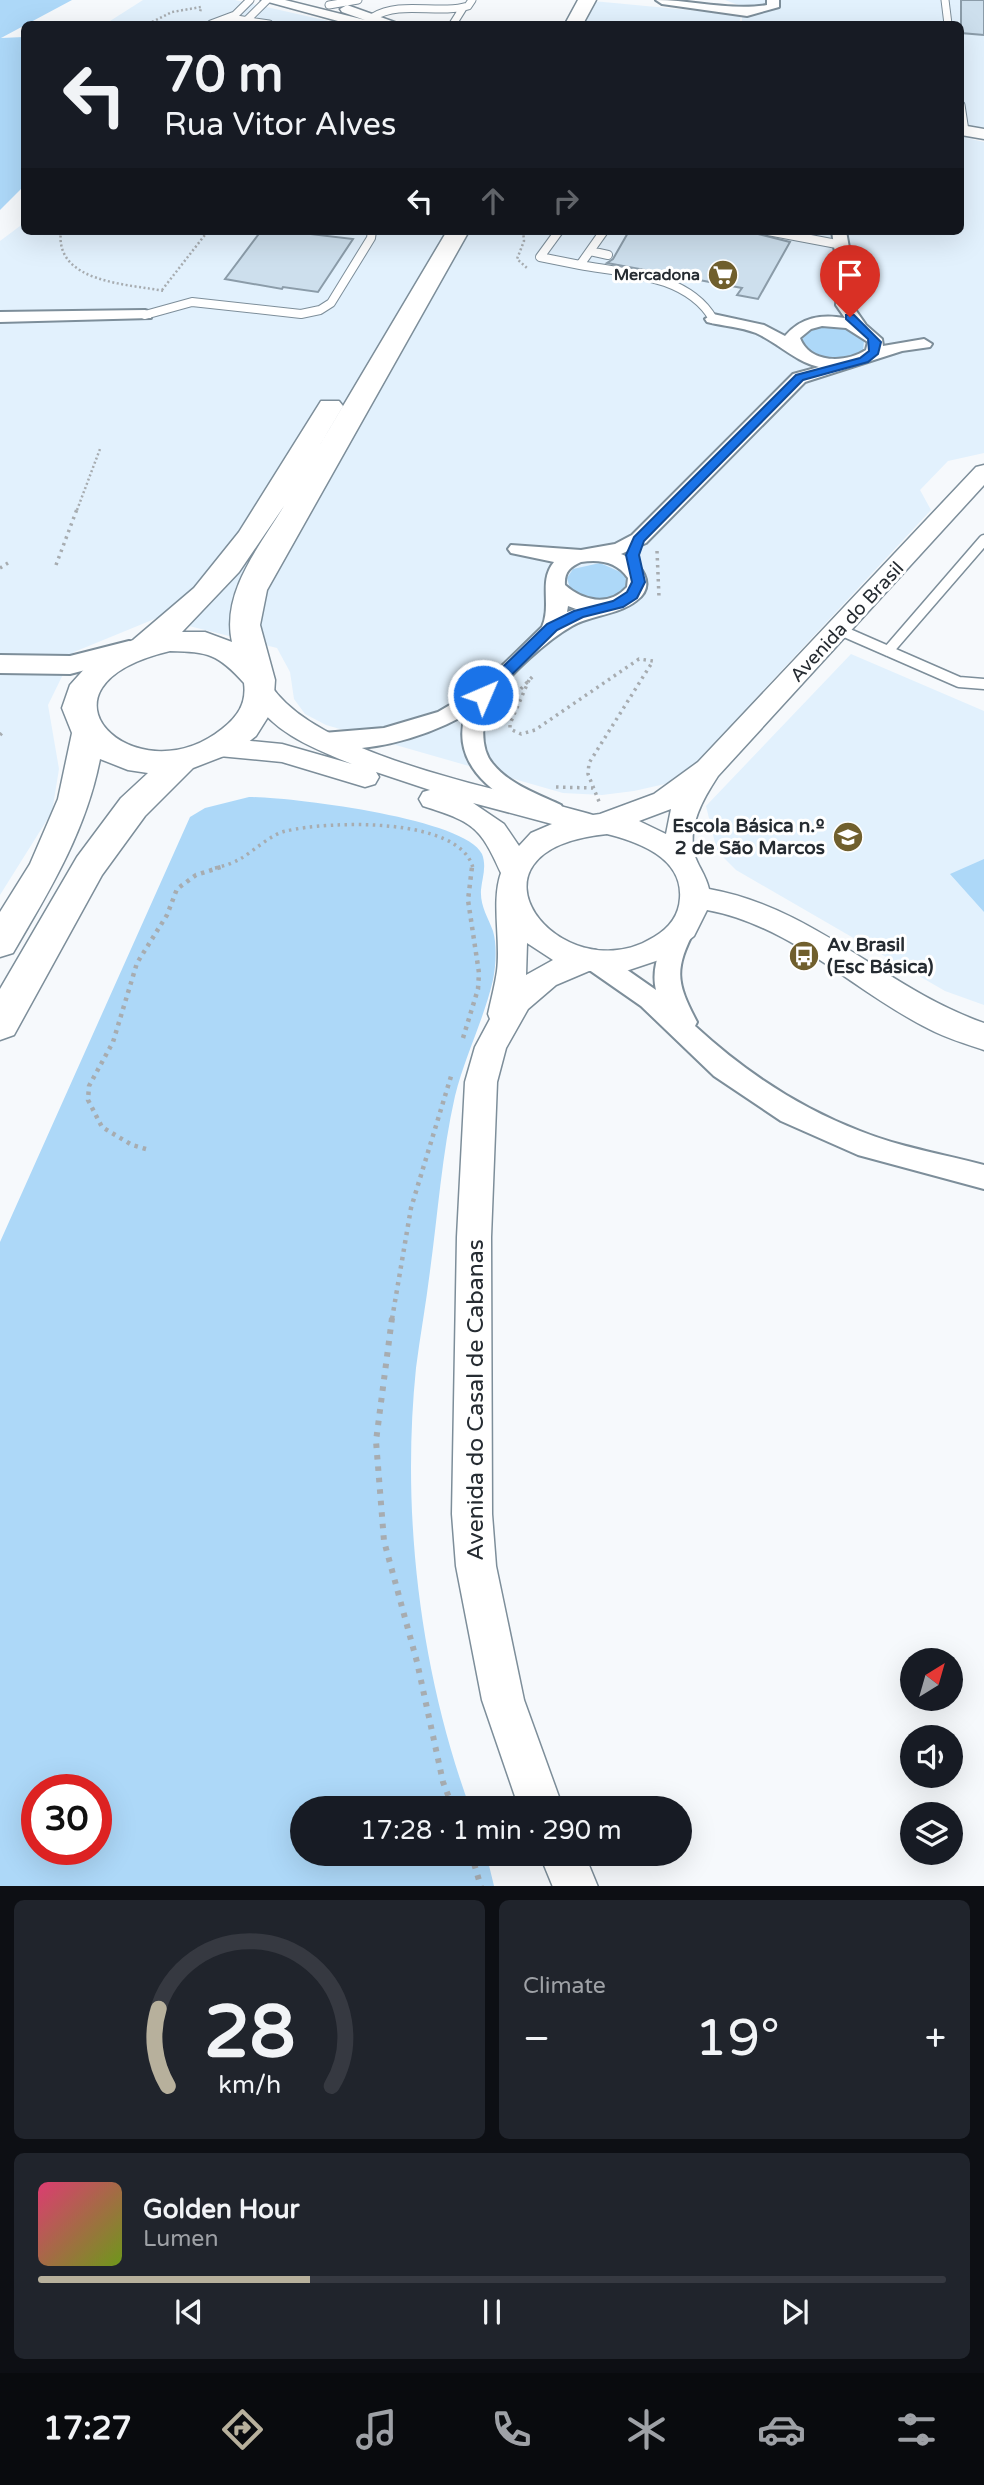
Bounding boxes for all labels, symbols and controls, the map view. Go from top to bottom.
text: 70 m [164,46,283,105]
icon: left [49,49,140,140]
text: Rua Vitor Alves [164,106,396,144]
icon: left [401,182,439,220]
icon: ahead [474,182,512,220]
icon: right [547,182,585,220]
pin [820,245,880,317]
icon: arrive [831,256,869,294]
supermarket icon: Mercadona [706,258,740,292]
place label: Mercadona [614,265,700,285]
street label: Avenida do Brasil [786,557,908,687]
position arrow [446,658,520,732]
place label: Escola Básica n.º 2 de São Marcos [672,815,825,859]
school or university icon: Escola Básica n.º 2 de São Marcos [831,820,865,854]
place label: Av Brasil (Esc Básica) [827,934,934,978]
bus stop icon: Av Brasil (Esc Básica) [787,939,821,973]
street label: Avenida do Casal de Cabanas [462,1239,490,1561]
north arrow [900,1648,962,1712]
map controls [900,1648,963,1865]
button: sound [900,1725,963,1788]
speed limit sign: 30 [21,1774,112,1865]
button: layers [900,1802,963,1865]
text: 17:28 · 1 min · 290 m [360,1815,622,1846]
text: Climate [523,1972,606,2000]
text: 28 [204,1989,295,2077]
text: 19° [695,2007,780,2070]
text: − [523,2016,550,2062]
text: + [925,2016,946,2062]
text: km/h [218,2069,281,2099]
text: Golden Hour [143,2194,300,2225]
text: Lumen [143,2225,218,2253]
icon: previous [170,2293,208,2331]
icon: pause [473,2293,511,2331]
icon: next [776,2293,814,2331]
icon: directions [218,2405,267,2454]
icon: music [352,2405,401,2454]
icon: phone [487,2405,536,2454]
icon: climate [622,2405,671,2454]
icon: car [757,2405,806,2454]
icon: filters [892,2405,941,2454]
text: 17:27 [43,2410,132,2448]

